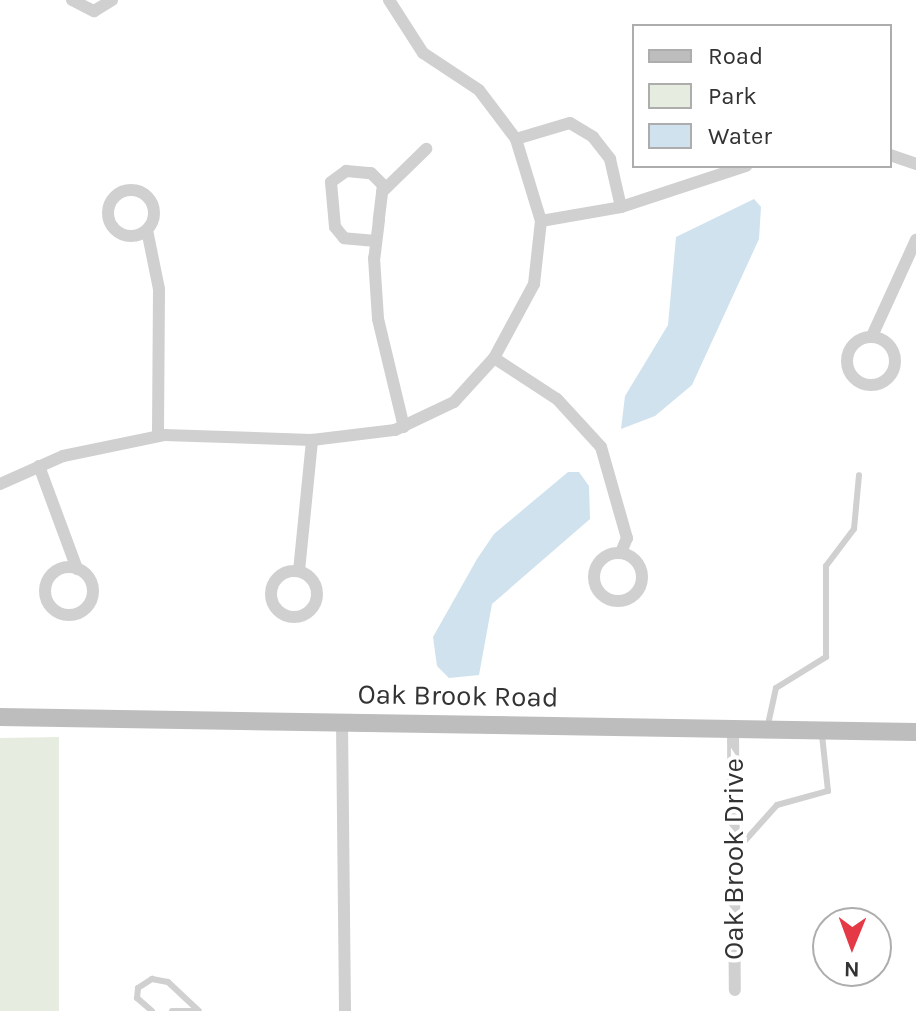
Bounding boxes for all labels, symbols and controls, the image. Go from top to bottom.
legend [632,24,892,168]
text: Road [708,42,763,70]
text: Park [708,82,757,110]
text: Water [708,122,772,150]
street label: Oak Brook Road [357,677,559,715]
street label: Oak Brook Drive [717,758,751,960]
north arrow [812,907,892,987]
text: N [843,956,860,982]

